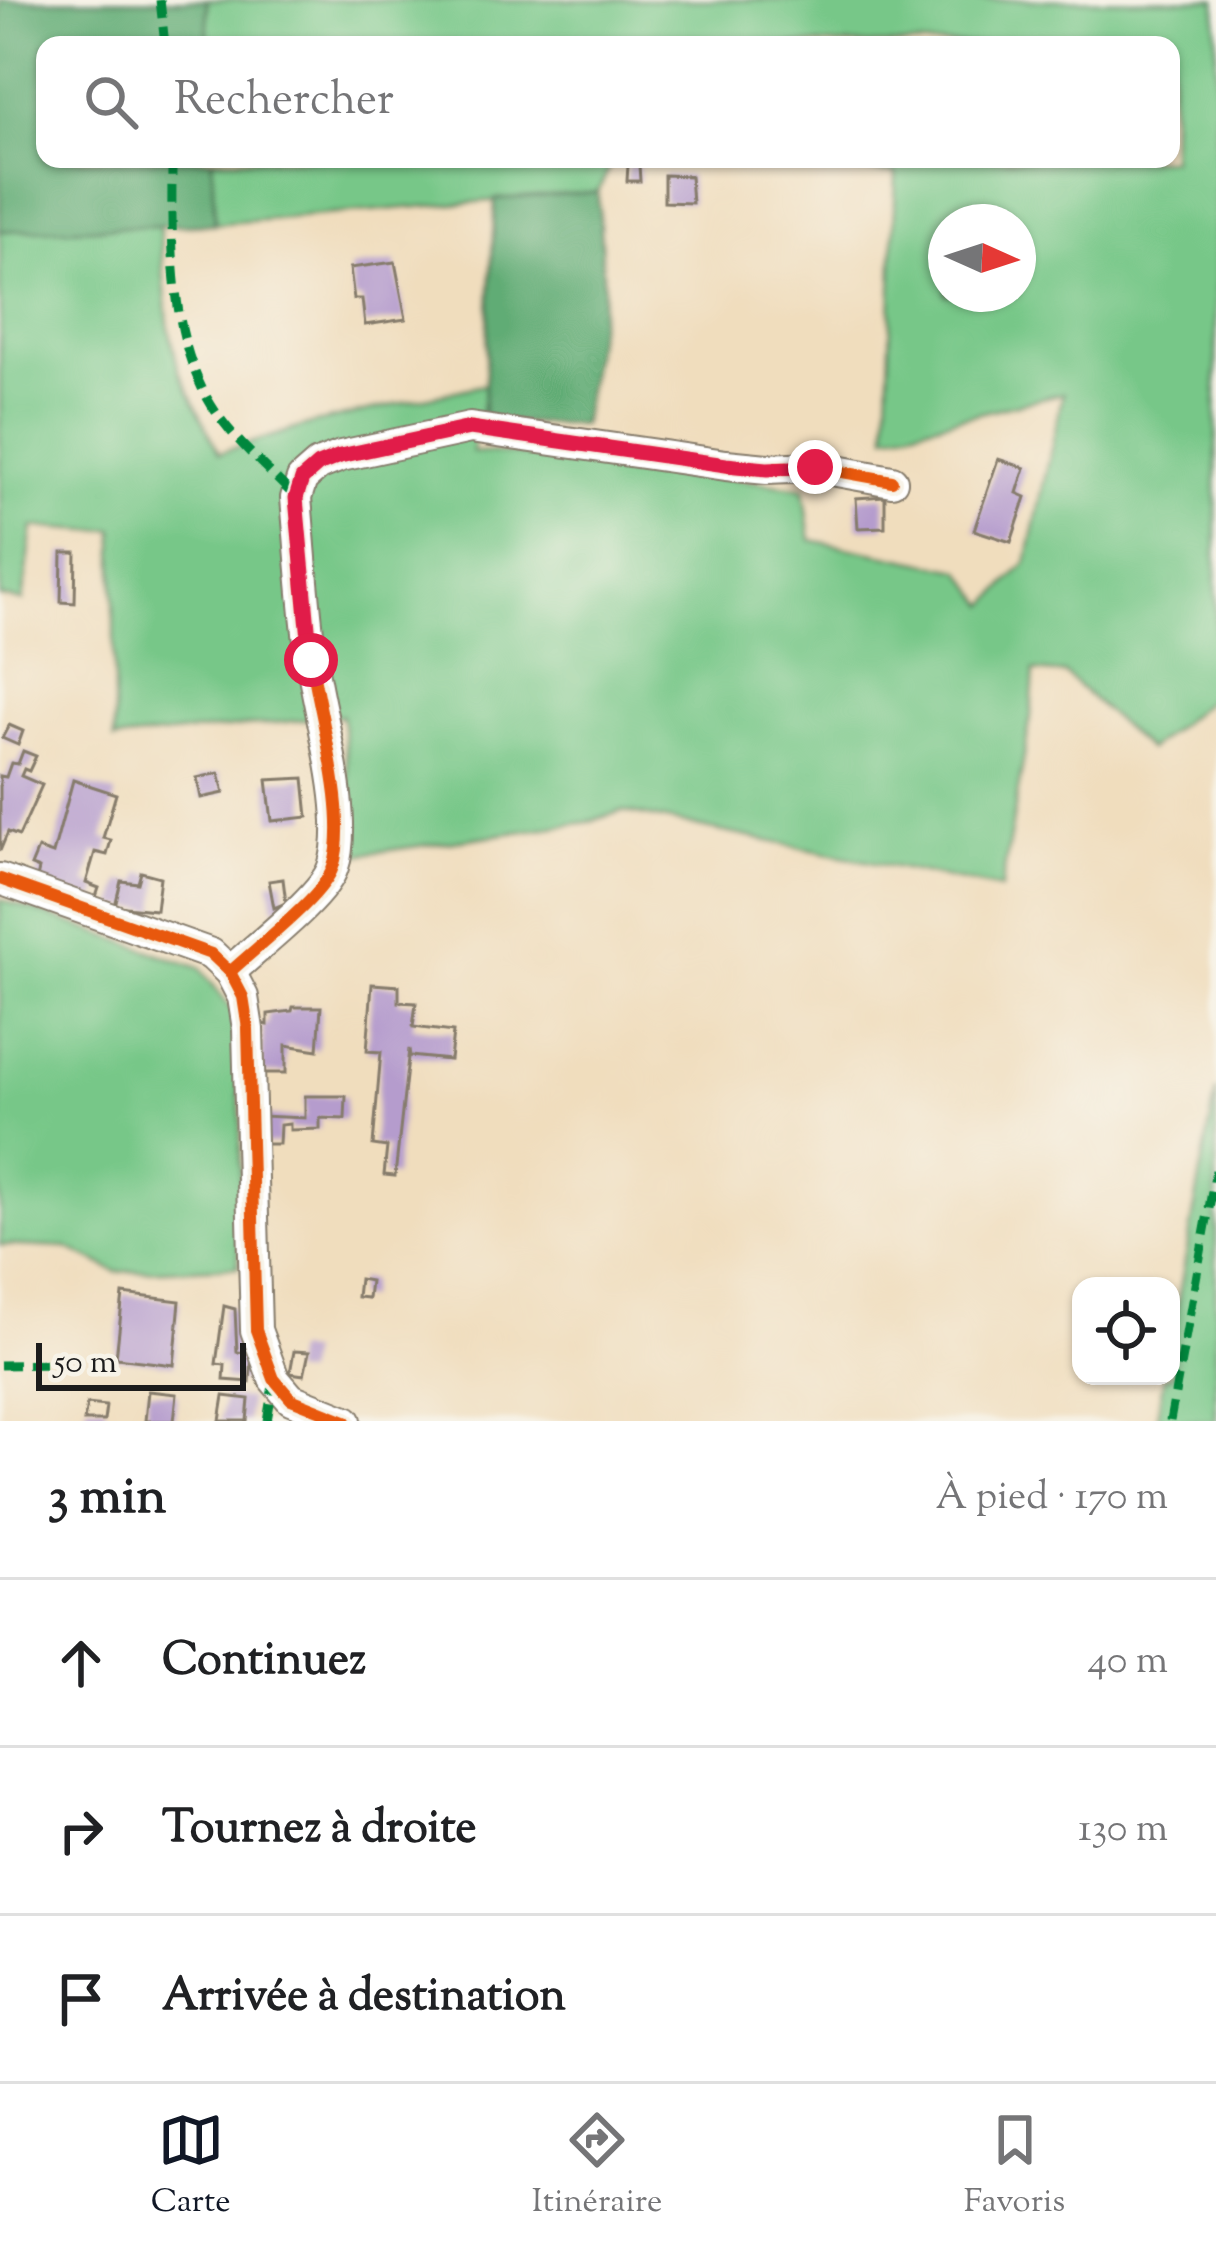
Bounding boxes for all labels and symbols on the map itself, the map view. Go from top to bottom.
north arrow [928,204,1036,312]
route end [788,440,842,494]
route start [284,633,338,687]
scale bar [36,1337,246,1390]

